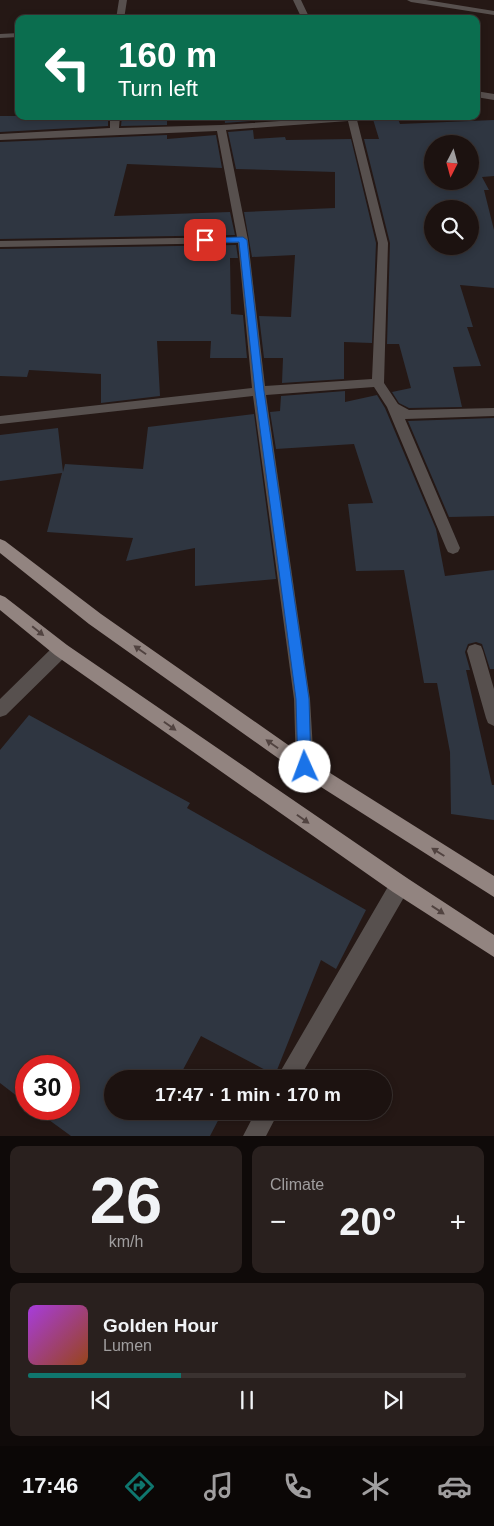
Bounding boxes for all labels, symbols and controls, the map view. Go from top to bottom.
icon: left [35,35,100,100]
text: 160 m [118,35,217,74]
text: Turn left [118,76,198,101]
north arrow [424,135,479,190]
map controls [424,135,479,255]
button: search [424,200,479,255]
pin [184,219,226,261]
icon: arrive [191,226,219,254]
one-way arrow [31,626,44,637]
one-way arrow [133,645,147,655]
one-way arrow [163,721,177,731]
one-way arrow [266,739,279,749]
position arrow [278,740,330,792]
one-way arrow [297,814,310,824]
one-way arrow [431,847,445,857]
one-way arrow [431,905,444,915]
speed limit sign: 30 [15,1055,80,1120]
text: 17:47 · 1 min · 170 m [155,1084,341,1105]
text: 26 [90,1164,162,1237]
text: Climate [270,1176,324,1193]
text: 20° [339,1201,397,1243]
text: − [270,1206,286,1237]
text: + [450,1206,466,1237]
text: km/h [109,1233,143,1250]
text: Golden Hour [103,1315,218,1336]
text: Lumen [103,1337,152,1354]
icon: previous [87,1386,115,1414]
icon: pause [233,1386,261,1414]
icon: next [379,1386,407,1414]
icon: directions [122,1469,157,1504]
icon: music [201,1469,236,1504]
icon: phone [280,1469,315,1504]
icon: climate [358,1469,393,1504]
icon: car [437,1469,472,1504]
text: 17:46 [22,1473,78,1498]

